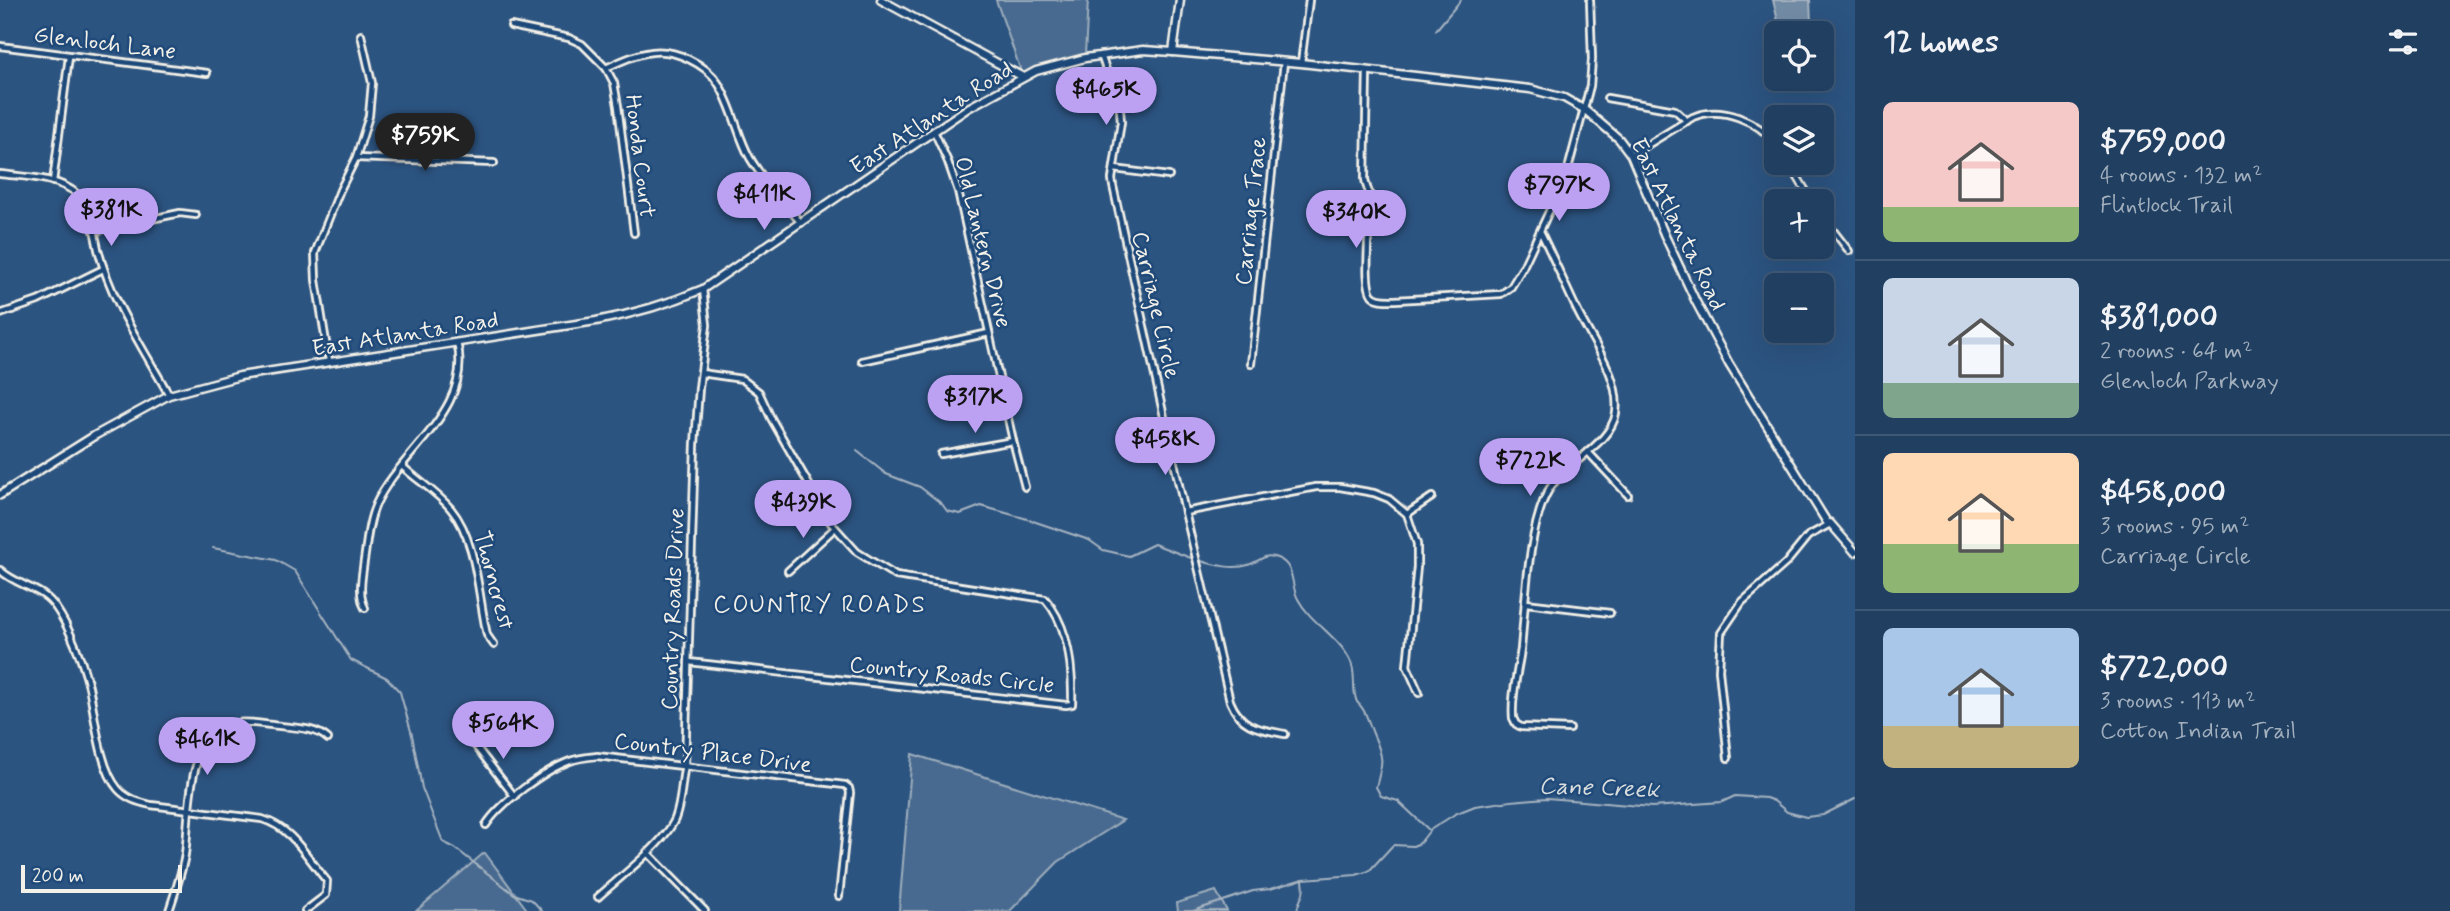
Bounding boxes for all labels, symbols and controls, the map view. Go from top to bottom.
street label: Glenloch Lane [32,20,178,68]
map controls [1764,21,1834,343]
button: locate [1764,21,1834,91]
text: 12 homes [1883,23,1999,62]
icon: filters [2384,23,2422,61]
street label: East Atlanta Road [845,55,1019,183]
pin: $465K [1057,68,1155,127]
text: $465K [1072,75,1140,105]
street label: Honda Court [617,93,661,220]
button: layers [1764,105,1834,175]
pin: $759K [376,114,474,173]
text: $759K [391,121,459,151]
text: $759,000 [2100,122,2226,161]
icon: home [1939,130,2023,214]
street label: East Atlanta Road [1622,134,1732,316]
street label: Carriage Trace [1229,135,1275,287]
street label: Old Lantern Drive [946,154,1018,331]
text: 4 rooms · 132 m² [2100,161,2262,191]
pin: $797K [1510,164,1608,223]
text: $797K [1524,171,1594,201]
pin: $411K [715,173,813,232]
text: $411K [733,180,795,210]
pin: $381K [62,188,160,248]
button: + [1764,189,1834,259]
pin: $340K [1307,190,1405,250]
text: Flintlock Trail [2100,191,2233,221]
text: $381K [80,196,142,226]
text: $340K [1322,198,1390,228]
street label: Carriage Circle [1124,229,1187,382]
button: − [1764,273,1834,343]
text: $381,000 [2100,298,2218,337]
street label: East Atlanta Road [310,305,501,365]
icon: home [1939,306,2023,390]
text: 2 rooms · 64 m² [2100,337,2252,367]
text: Glenloch Parkway [2100,367,2279,397]
pin: $317K [926,376,1024,435]
text: $317K [944,383,1006,413]
pin: $458K [1116,418,1214,477]
text: $458K [1131,425,1199,455]
pin: $722K [1481,438,1579,498]
text: $722K [1495,446,1565,476]
text: $458,000 [2100,473,2226,512]
pin: $439K [754,480,852,540]
icon: home [1939,481,2023,565]
text: $439K [771,488,835,518]
street label: Country Roads Drive [655,507,693,711]
text: 3 rooms · 95 m² [2100,512,2249,542]
street label: Thorncrest [466,528,521,633]
text: Carriage Circle [2100,542,2251,572]
district label: COUNTRY ROADS [713,590,927,621]
text: $722,000 [2100,648,2228,687]
street label: Country Roads Circle [848,650,1056,702]
icon: home [1939,656,2023,740]
text: 3 rooms · 113 m² [2100,687,2255,717]
pin: $564K [454,702,552,761]
text: $564K [468,709,538,739]
text: Cotton Indian Trail [2100,717,2296,747]
pin: $461K [158,718,256,777]
text: $461K [175,725,239,755]
street label: Country Place Drive [612,727,813,781]
water label: Cane Creek [1538,771,1661,806]
scale bar [21,862,182,894]
text: 200 m [32,864,84,889]

